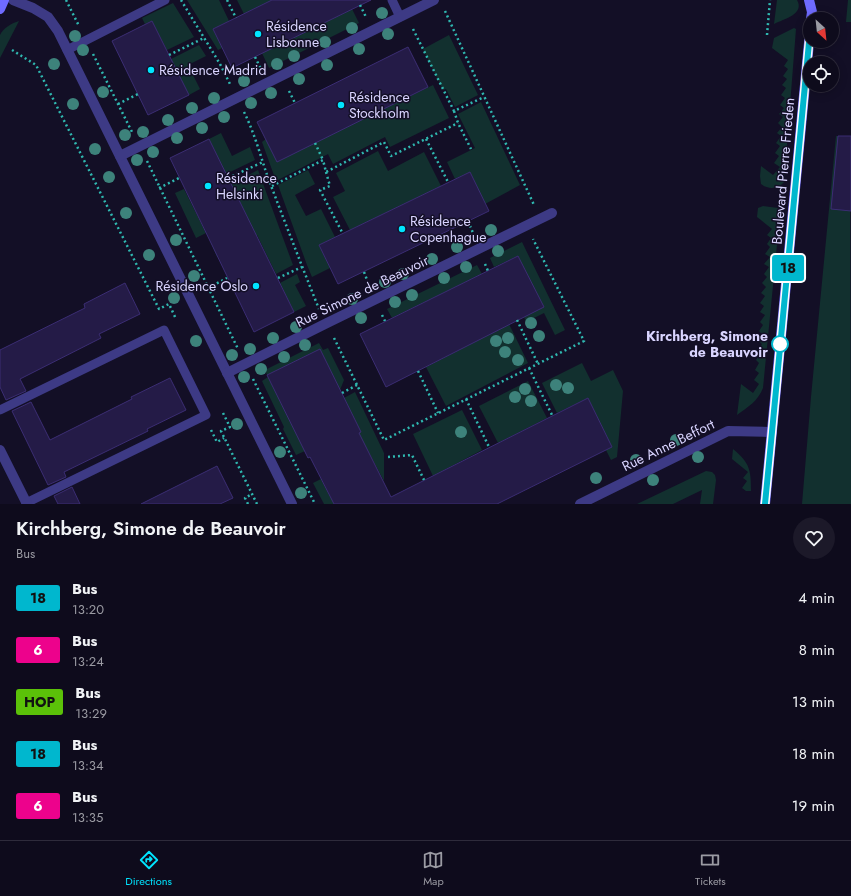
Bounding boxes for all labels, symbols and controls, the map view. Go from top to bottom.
north arrow [803,12,839,48]
map controls [803,12,839,92]
place label: Résidence Lisbonne [266,16,327,52]
marker: Résidence Lisbonne [253,29,263,39]
button: locate [803,56,839,92]
place label: Résidence Madrid [159,60,266,80]
marker: Résidence Madrid [146,65,156,75]
place label: Résidence Stockholm [349,87,410,123]
street label: Boulevard Pierre Frieden [767,97,799,245]
marker: Résidence Stockholm [336,100,346,110]
place label: Résidence Helsinki [216,168,277,204]
marker: Résidence Helsinki [203,181,213,191]
place label: Résidence Copenhague [410,211,486,247]
marker: Résidence Copenhague [397,224,407,234]
street label: Rue Simone de Beauvoir [292,250,432,332]
line badge: 18 [770,255,806,281]
text: 18 [780,258,796,278]
place label: Résidence Oslo [155,276,248,296]
marker: Résidence Oslo [251,281,261,291]
place label: Kirchberg, Simone de Beauvoir [646,326,768,362]
marker: Kirchberg, Simone de Beauvoir [771,335,789,353]
street label: Rue Anne Beffort [618,414,718,476]
text: Kirchberg, Simone de Beauvoir [16,515,286,542]
button: heart [793,517,835,559]
text: Bus [16,544,35,563]
text: Bus [72,578,97,600]
text: 4 min [798,587,835,609]
text: 18 [30,588,46,608]
text: 13:20 [72,600,104,619]
text: Bus [72,630,97,652]
text: 8 min [799,639,835,661]
text: 6 [33,640,43,660]
text: 13:24 [72,652,104,671]
text: Bus [75,682,101,704]
text: 13 min [792,691,835,713]
text: HOP [24,692,55,712]
text: 13:29 [75,704,107,723]
text: Bus [72,734,97,756]
text: 18 min [792,743,835,765]
text: 18 [30,744,46,764]
text: 13:34 [72,756,104,775]
text: Bus [72,786,97,808]
text: 19 min [792,795,835,817]
text: 6 [33,796,43,816]
text: 13:35 [72,808,103,827]
tab: Directions [125,849,172,889]
tab: Map [422,849,444,889]
tab: Tickets [695,849,726,889]

